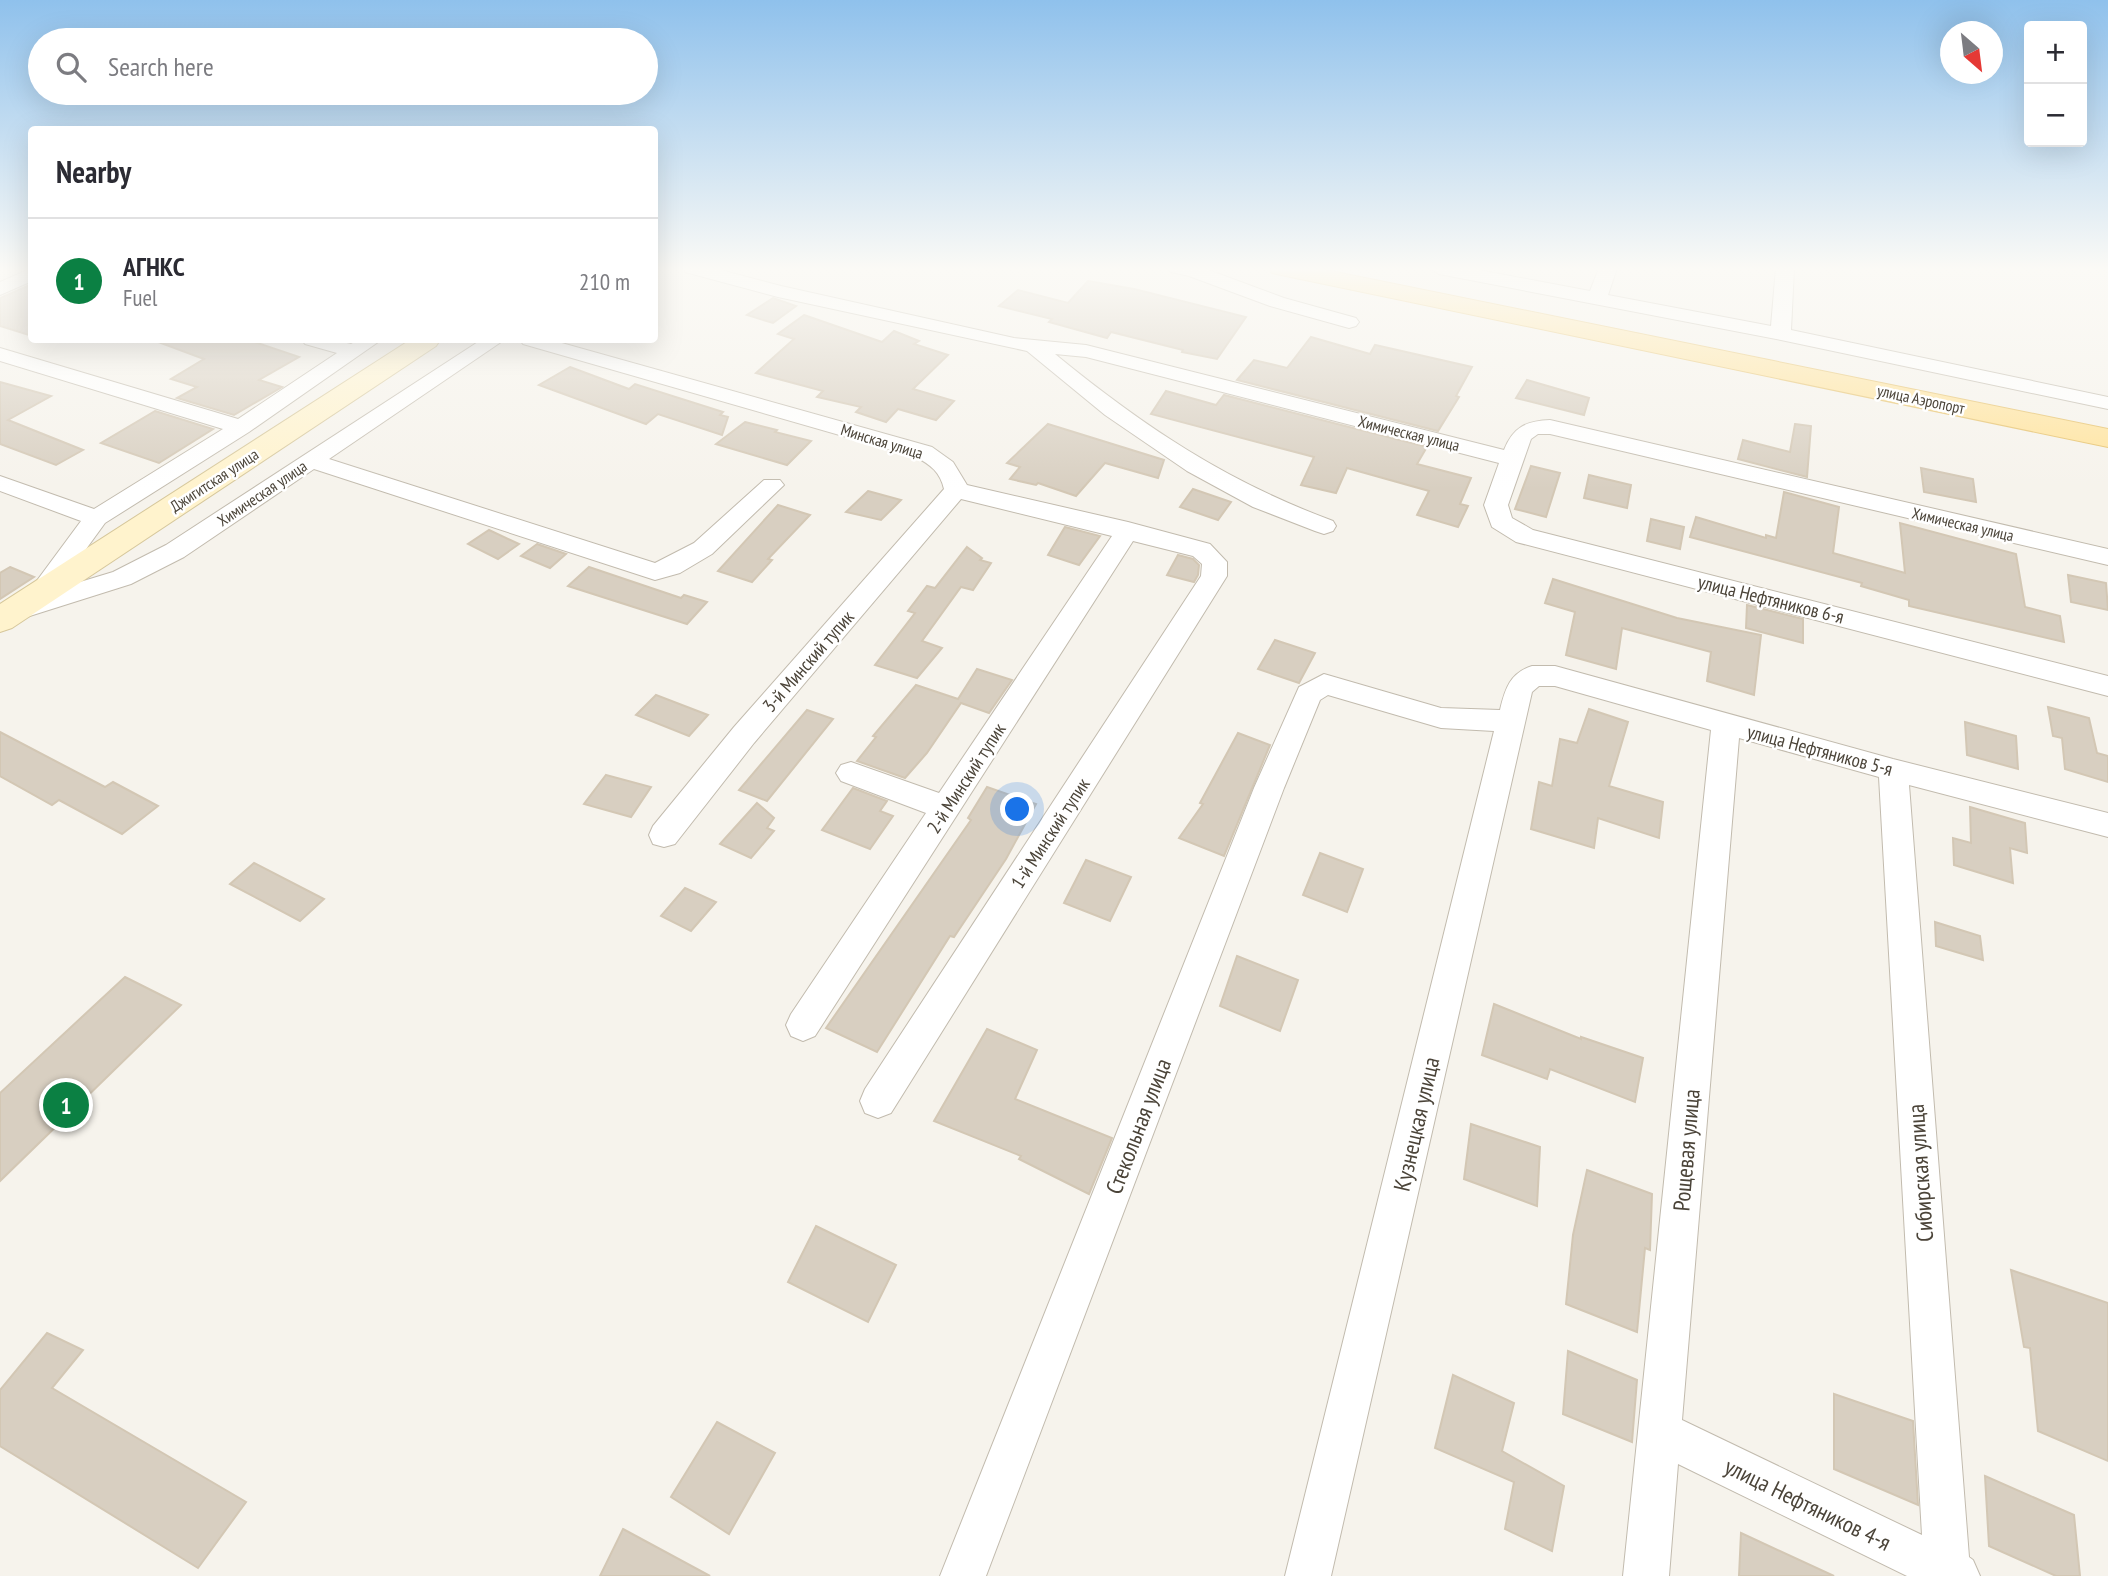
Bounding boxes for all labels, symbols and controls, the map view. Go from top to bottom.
north arrow [1940,21,2003,84]
map controls [2024,21,2087,147]
button: + [2024,21,2087,84]
search box [28,28,658,105]
icon: search [52,48,90,86]
text: Search here [108,50,214,83]
button: − [2024,84,2087,147]
text: Nearby [56,152,131,191]
text: АГНКС [123,250,185,283]
text: 1 [74,267,85,296]
text: 210 m [579,267,630,296]
text: Fuel [123,283,157,312]
street label: улица Аэропорт [1875,380,1967,418]
street label: Химическая улица [1356,411,1462,455]
street label: Минская улица [839,419,925,463]
street label: Джигитская улица [166,444,262,516]
street label: Химическая улица [213,456,311,530]
street label: Химическая улица [1910,503,2016,545]
street label: улица Нефтяников 6-я [1695,569,1847,629]
street label: 3-й Минский тупик [757,605,859,717]
street label: 2-й Минский тупик [921,718,1011,838]
street label: улица Нефтяников 5-я [1745,719,1895,781]
street label: 1-й Минский тупик [1005,773,1095,893]
your location [1000,792,1034,826]
street label: Стекольная улица [1099,1054,1177,1198]
street label: Кузнецкая улица [1387,1054,1445,1194]
pin: 1 [43,1079,89,1131]
street label: Рощевая улица [1666,1088,1706,1212]
street label: Сибирская улица [1901,1103,1939,1243]
street label: улица Нефтяников 4-я [1720,1451,1896,1557]

